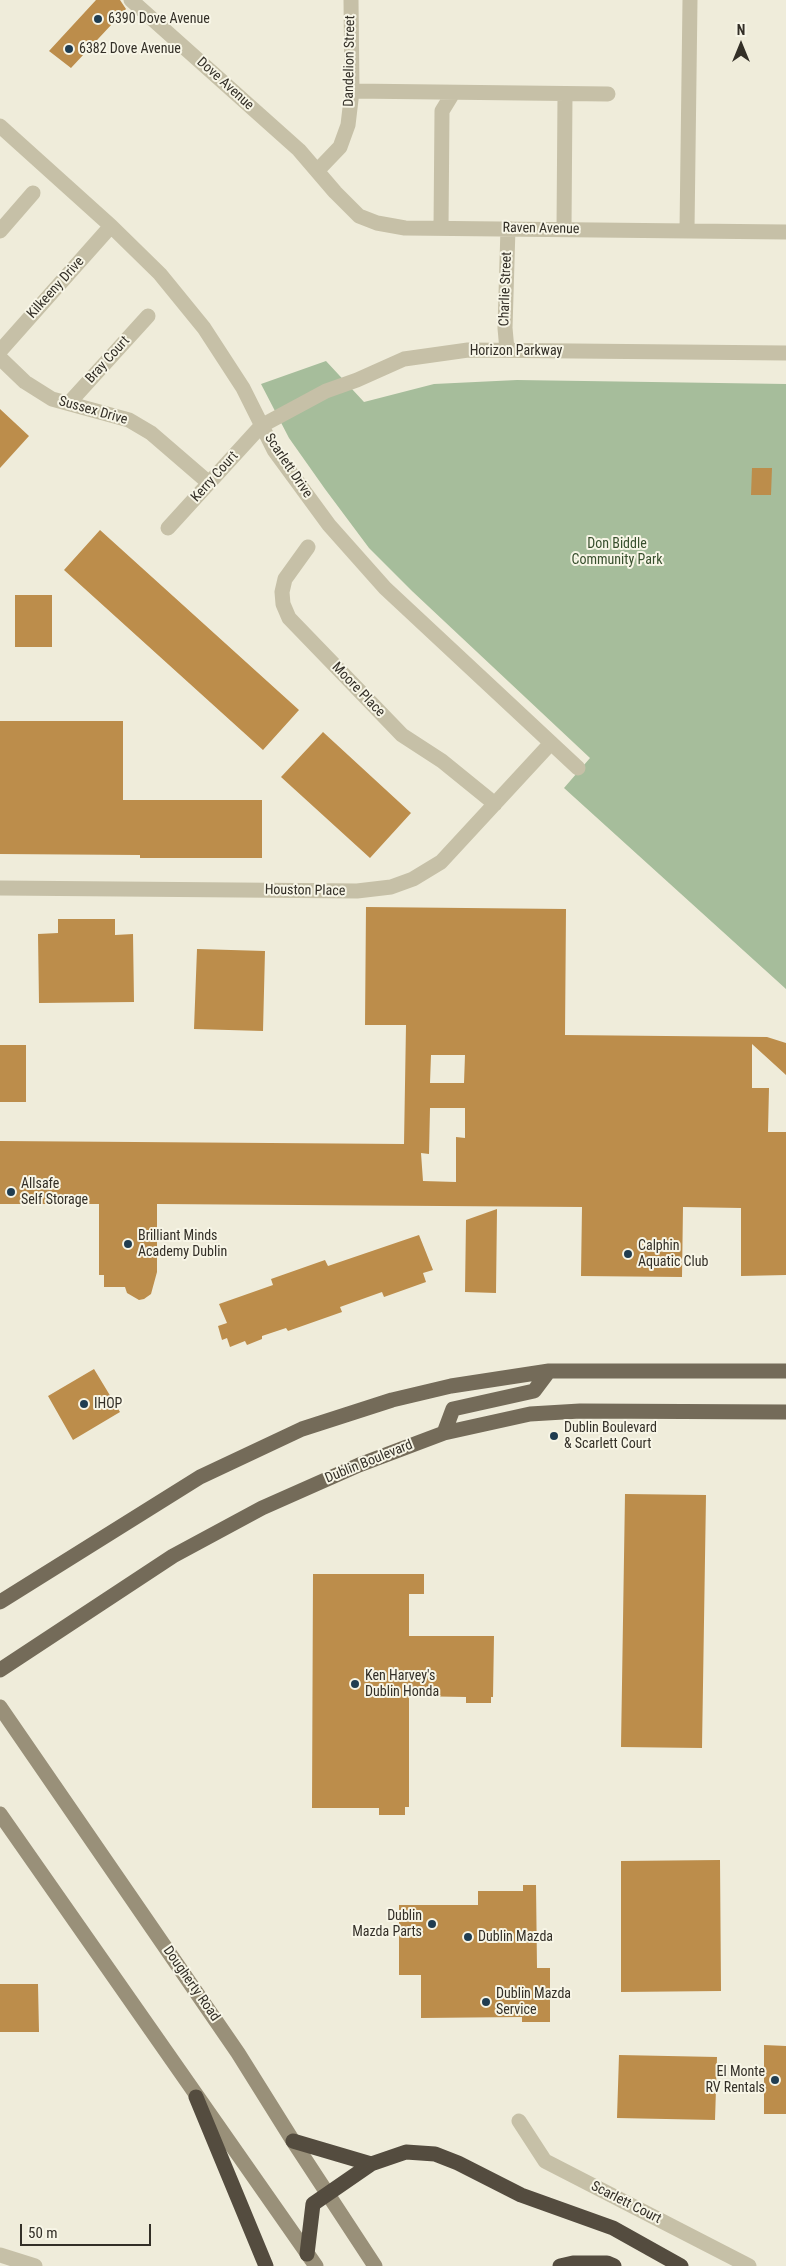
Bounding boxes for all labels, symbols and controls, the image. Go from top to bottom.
place label: 6390 Dove Avenue [108,11,210,27]
marker: 6390 Dove Avenue [92,13,104,25]
street label: Dandelion Street [341,15,359,107]
north arrow [716,20,766,70]
text: N [737,22,745,38]
place label: 6382 Dove Avenue [79,41,181,57]
marker: 6382 Dove Avenue [63,43,75,55]
street label: Dove Avenue [193,54,257,114]
street label: Raven Avenue [502,220,580,238]
street label: Charlie Street [496,251,516,327]
street label: Kilkeeny Drive [24,254,88,322]
street label: Bray Court [82,333,134,387]
street label: Horizon Parkway [470,343,562,359]
street label: Sussex Drive [57,393,129,429]
street label: Scarlett Drive [260,431,316,501]
street label: Kerry Court [188,448,242,506]
park label: Don Biddle Community Park [572,536,662,568]
street label: Moore Place [328,659,388,721]
street label: Houston Place [265,882,345,900]
place label: Allsafe Self Storage [21,1176,88,1208]
marker: Allsafe Self Storage [5,1186,17,1198]
place label: Brilliant Minds Academy Dublin [138,1228,227,1260]
marker: Brilliant Minds Academy Dublin [122,1238,134,1250]
place label: Calphin Aquatic Club [638,1238,708,1270]
marker: Calphin Aquatic Club [622,1248,634,1260]
place label: IHOP [94,1396,122,1412]
marker: IHOP [78,1398,90,1410]
place label: Dublin Boulevard & Scarlett Court [564,1420,657,1452]
marker: Dublin Boulevard & Scarlett Court [548,1430,560,1442]
street label: Dublin Boulevard [323,1437,415,1487]
place label: Ken Harvey's Dublin Honda [365,1668,439,1700]
marker: Ken Harvey's Dublin Honda [349,1678,361,1690]
place label: Dublin Mazda Parts [352,1908,422,1940]
marker: Dublin Mazda Parts [426,1918,438,1930]
place label: Dublin Mazda [478,1929,553,1945]
marker: Dublin Mazda [462,1931,474,1943]
street label: Dougherty Road [159,1943,223,2025]
place label: Dublin Mazda Service [496,1986,571,2018]
marker: Dublin Mazda Service [480,1996,492,2008]
place label: El Monte RV Rentals [705,2064,765,2096]
marker: El Monte RV Rentals [769,2074,781,2086]
street label: Scarlett Court [588,2178,664,2228]
scale bar [22,2214,154,2246]
text: 50 m [28,2224,58,2242]

